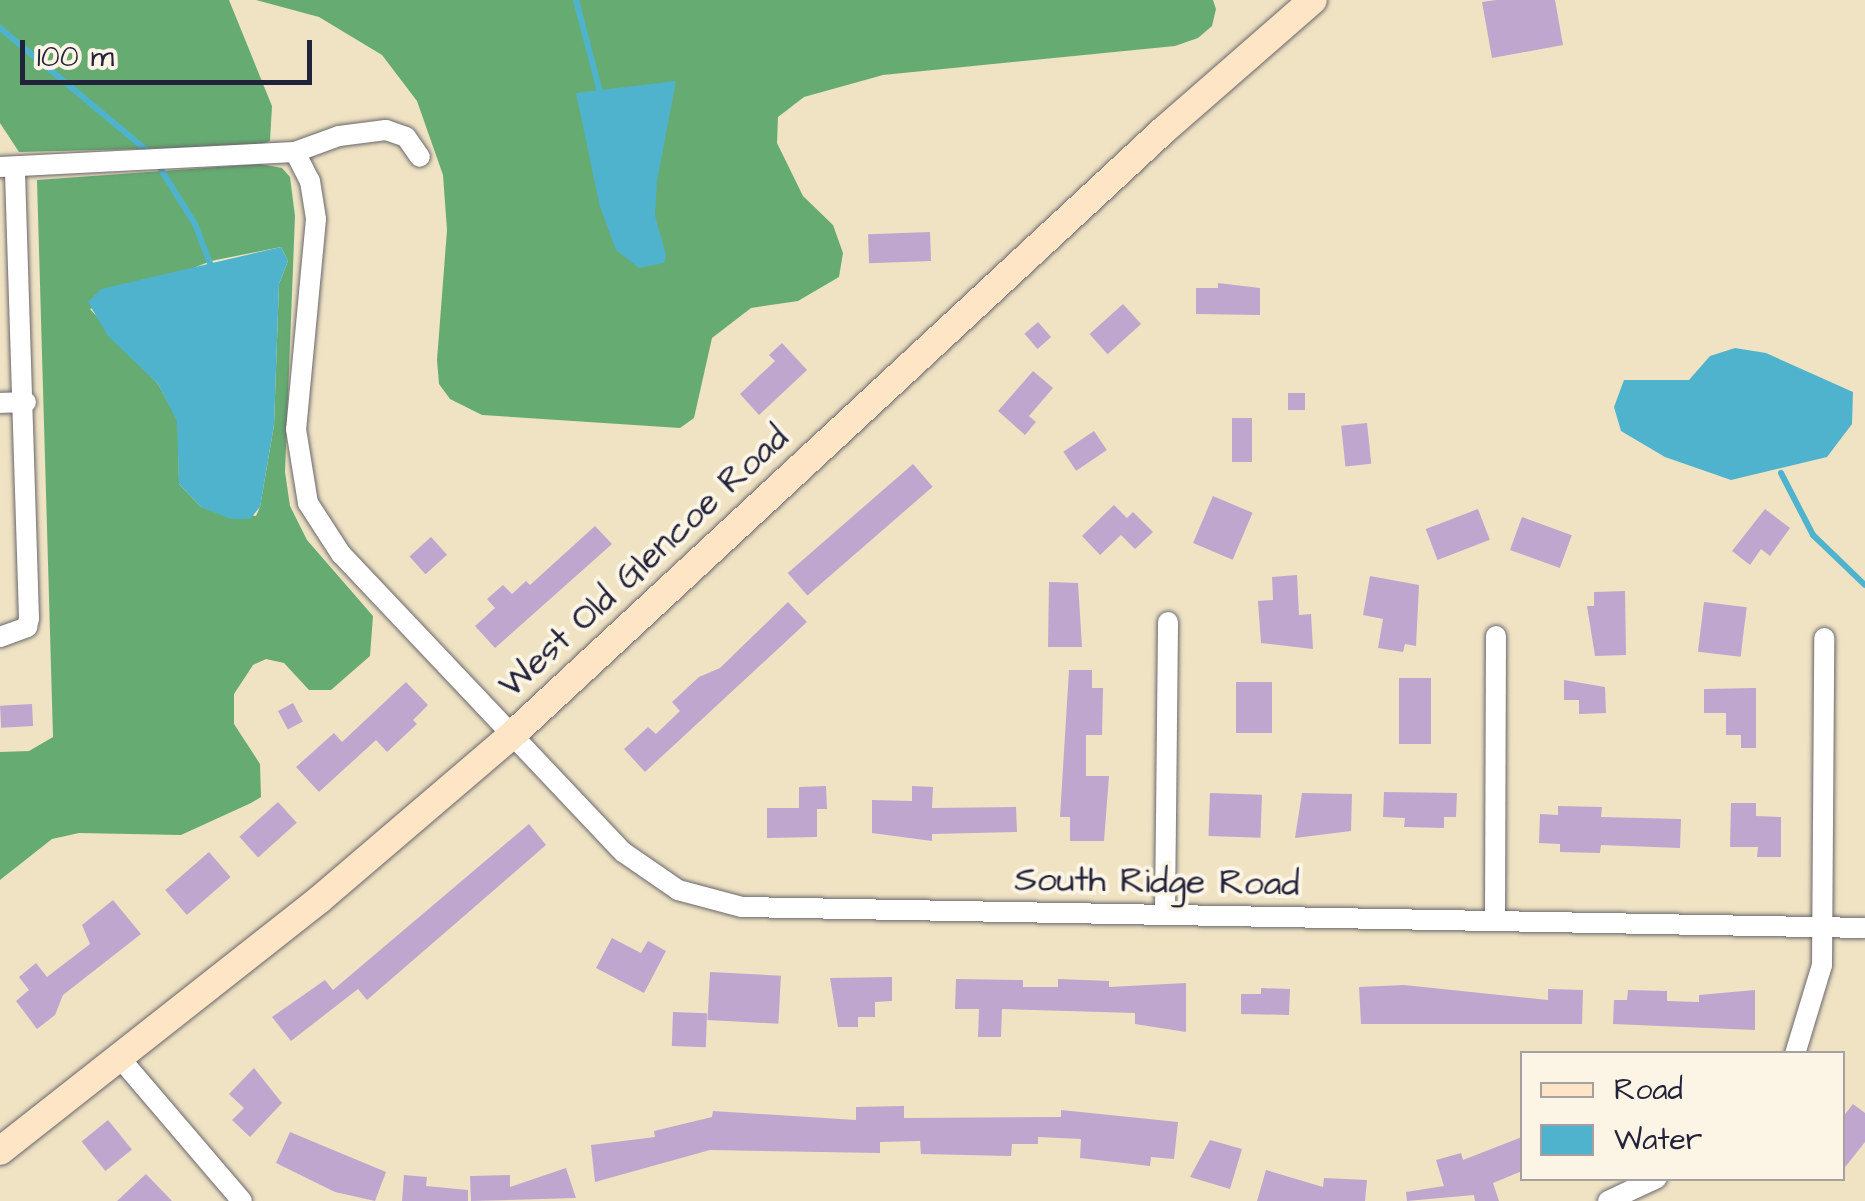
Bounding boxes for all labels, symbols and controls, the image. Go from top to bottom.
scale bar [25,20,318,82]
text: 100 m [37,36,114,78]
street label: West Old Glencoe Road [491,417,797,707]
street label: South Ridge Road [1014,859,1300,905]
legend [1520,1051,1845,1181]
text: Road [1614,1069,1683,1111]
text: Water [1614,1119,1702,1161]

